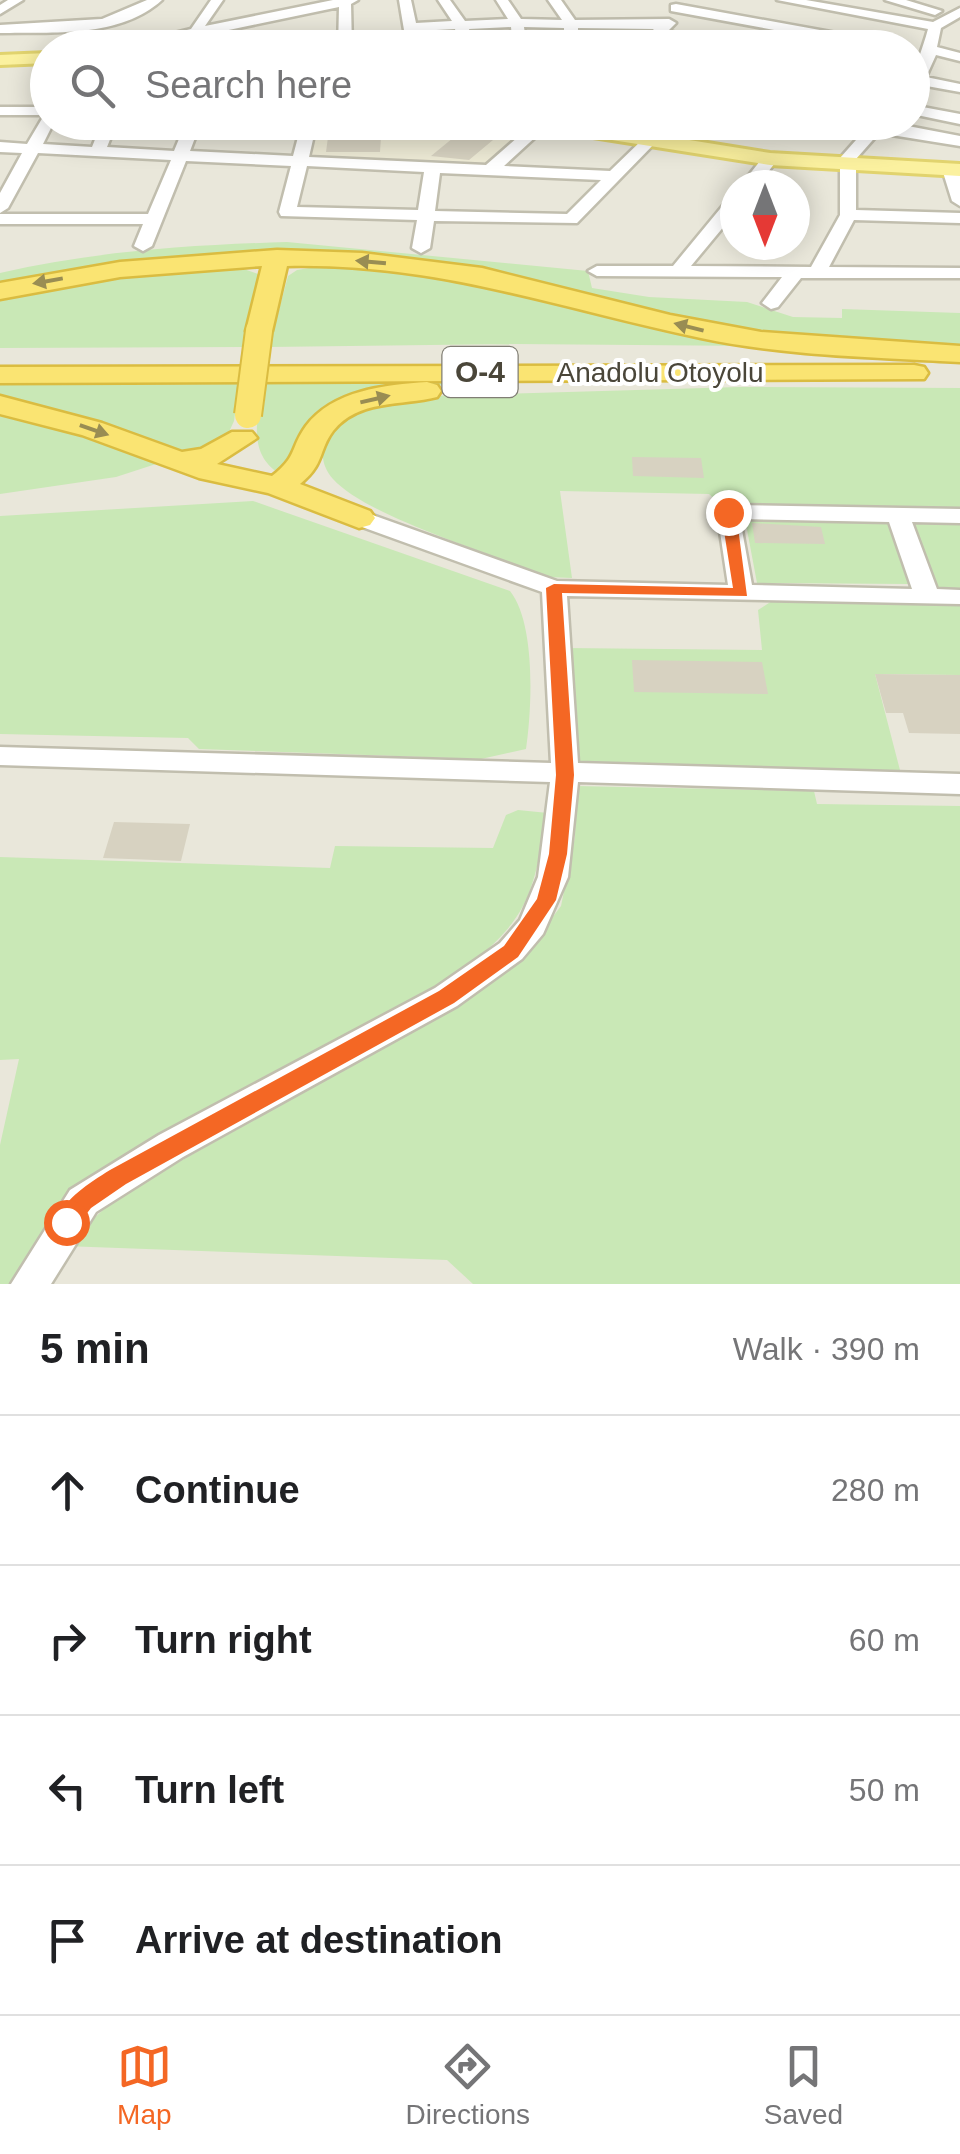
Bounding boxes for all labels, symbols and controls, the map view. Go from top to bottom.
search box [30,30,930,140]
icon: search [65,58,120,113]
text: Search here [145,64,352,106]
north arrow [720,170,810,260]
one-way arrow [355,254,387,270]
one-way arrow [32,274,63,289]
one-way arrow [673,319,704,334]
road number: O-4 [442,347,518,397]
street label: Anadolu Otoyolu [556,357,764,388]
one-way arrow [360,391,391,406]
one-way arrow [79,424,109,439]
route end [706,490,752,536]
route start [44,1200,90,1246]
text: 5 min [40,1325,150,1372]
text: Walk · 390 m [733,1331,920,1367]
icon: ahead [40,1463,95,1518]
text: Continue [135,1469,300,1511]
text: 280 m [831,1472,920,1508]
icon: right [40,1613,95,1668]
text: Turn right [135,1619,312,1661]
text: 60 m [849,1622,920,1658]
icon: left [40,1763,95,1818]
text: Turn left [135,1769,284,1811]
text: 50 m [849,1772,920,1808]
icon: arrive [40,1913,95,1968]
text: Arrive at destination [135,1919,502,1961]
tab: Map [117,2039,172,2131]
tab: Directions [406,2039,530,2131]
tab: Saved [764,2039,843,2131]

